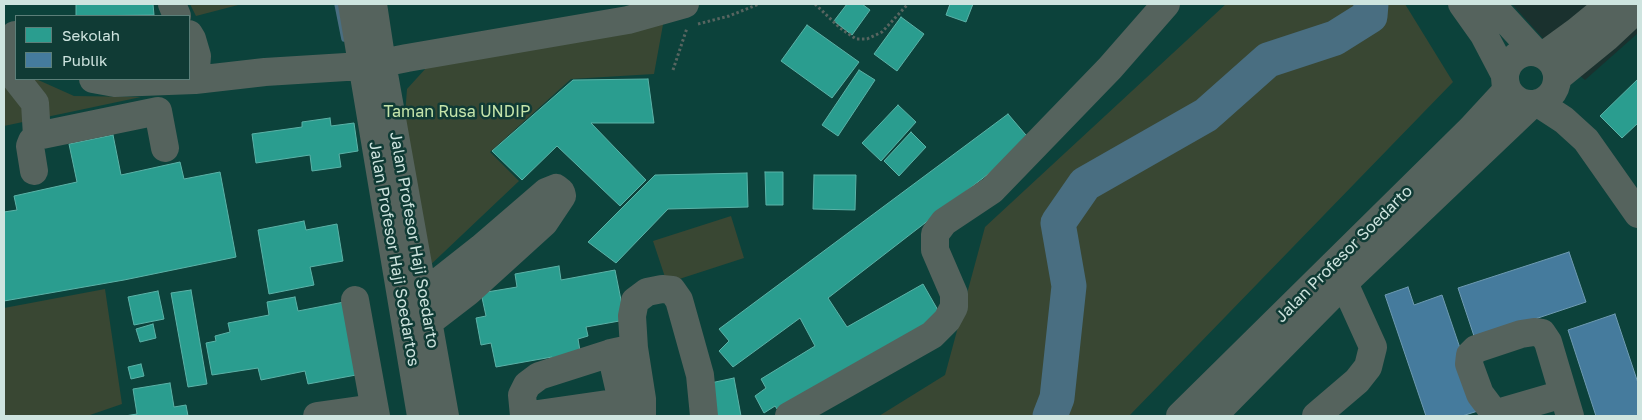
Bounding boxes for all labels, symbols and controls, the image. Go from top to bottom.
legend [15,15,190,80]
text: Sekolah [62,26,120,44]
text: Publik [62,51,107,69]
park label: Taman Rusa UNDIP [384,102,530,122]
street label: Jalan Profesor Haji Soedarto [385,130,443,350]
street label: Jalan Profesor Haji Soedartos [365,140,423,368]
street label: Jalan Profesor Soedarto [1272,182,1416,326]

